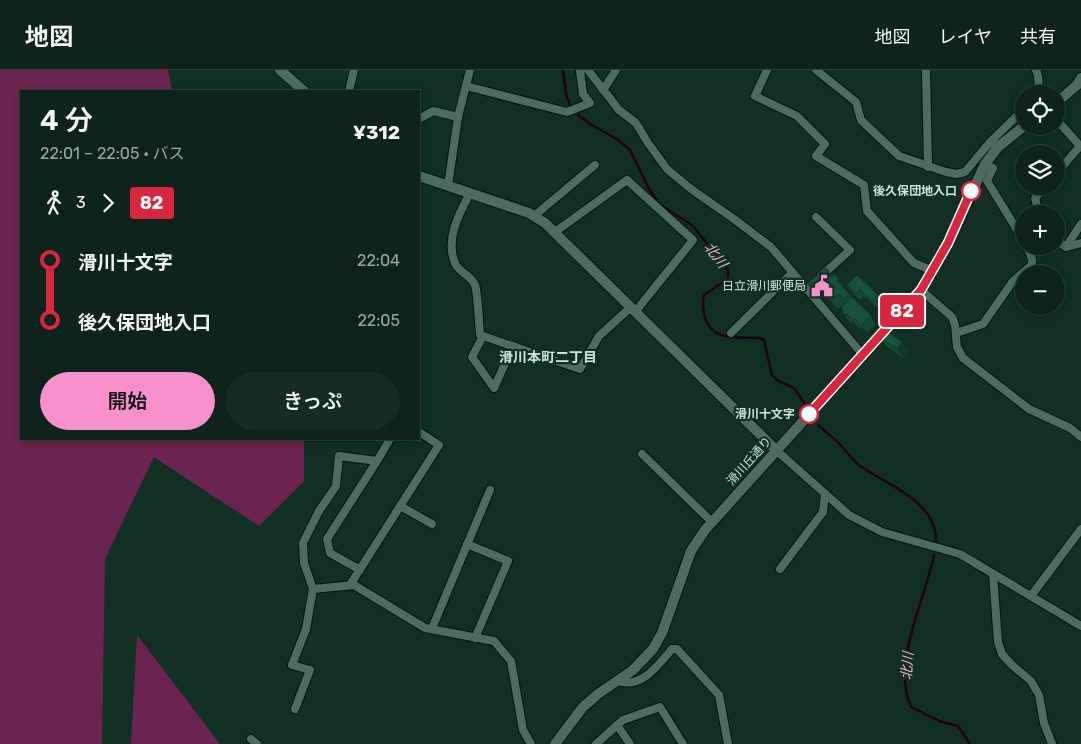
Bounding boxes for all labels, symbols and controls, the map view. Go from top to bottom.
text: 地図 [25,23,73,51]
text: 地図 [875,26,911,48]
text: レイヤ [939,26,992,48]
text: 共有 [1020,26,1056,48]
map controls [1015,85,1065,315]
button: locate [1015,85,1065,135]
text: 4 分 [40,104,93,137]
text: ¥312 [353,121,400,144]
text: 22:01 – 22:05 · バス [40,144,185,163]
button: layers [1015,145,1065,195]
marker: 後久保団地入口 [961,181,981,201]
place label: 後久保団地入口 [873,184,957,198]
icon: walk [40,189,68,217]
icon: forward [94,189,122,217]
text: 82 [140,192,164,214]
text: 3 [76,193,86,212]
button: + [1015,205,1065,255]
water label: 北川 [700,239,732,273]
text: 滑川十文字 [78,251,173,274]
text: 22:04 [357,251,400,270]
button: − [1015,265,1065,315]
public building icon: 日立滑川郵便局 [809,273,835,299]
place label: 日立滑川郵便局 [722,279,806,293]
line badge: 82 [880,295,924,327]
text: 82 [890,300,914,322]
text: 後久保団地入口 [78,311,211,334]
text: 22:05 [357,311,400,330]
district label: 滑川本町二丁目 [499,349,597,366]
button: 開始 [40,372,215,430]
button: きっぷ [225,372,400,430]
marker: 滑川十文字 [799,404,819,424]
place label: 滑川十文字 [735,407,795,421]
street label: 滑川丘通り [724,434,774,488]
water label: 北川 [898,649,917,681]

